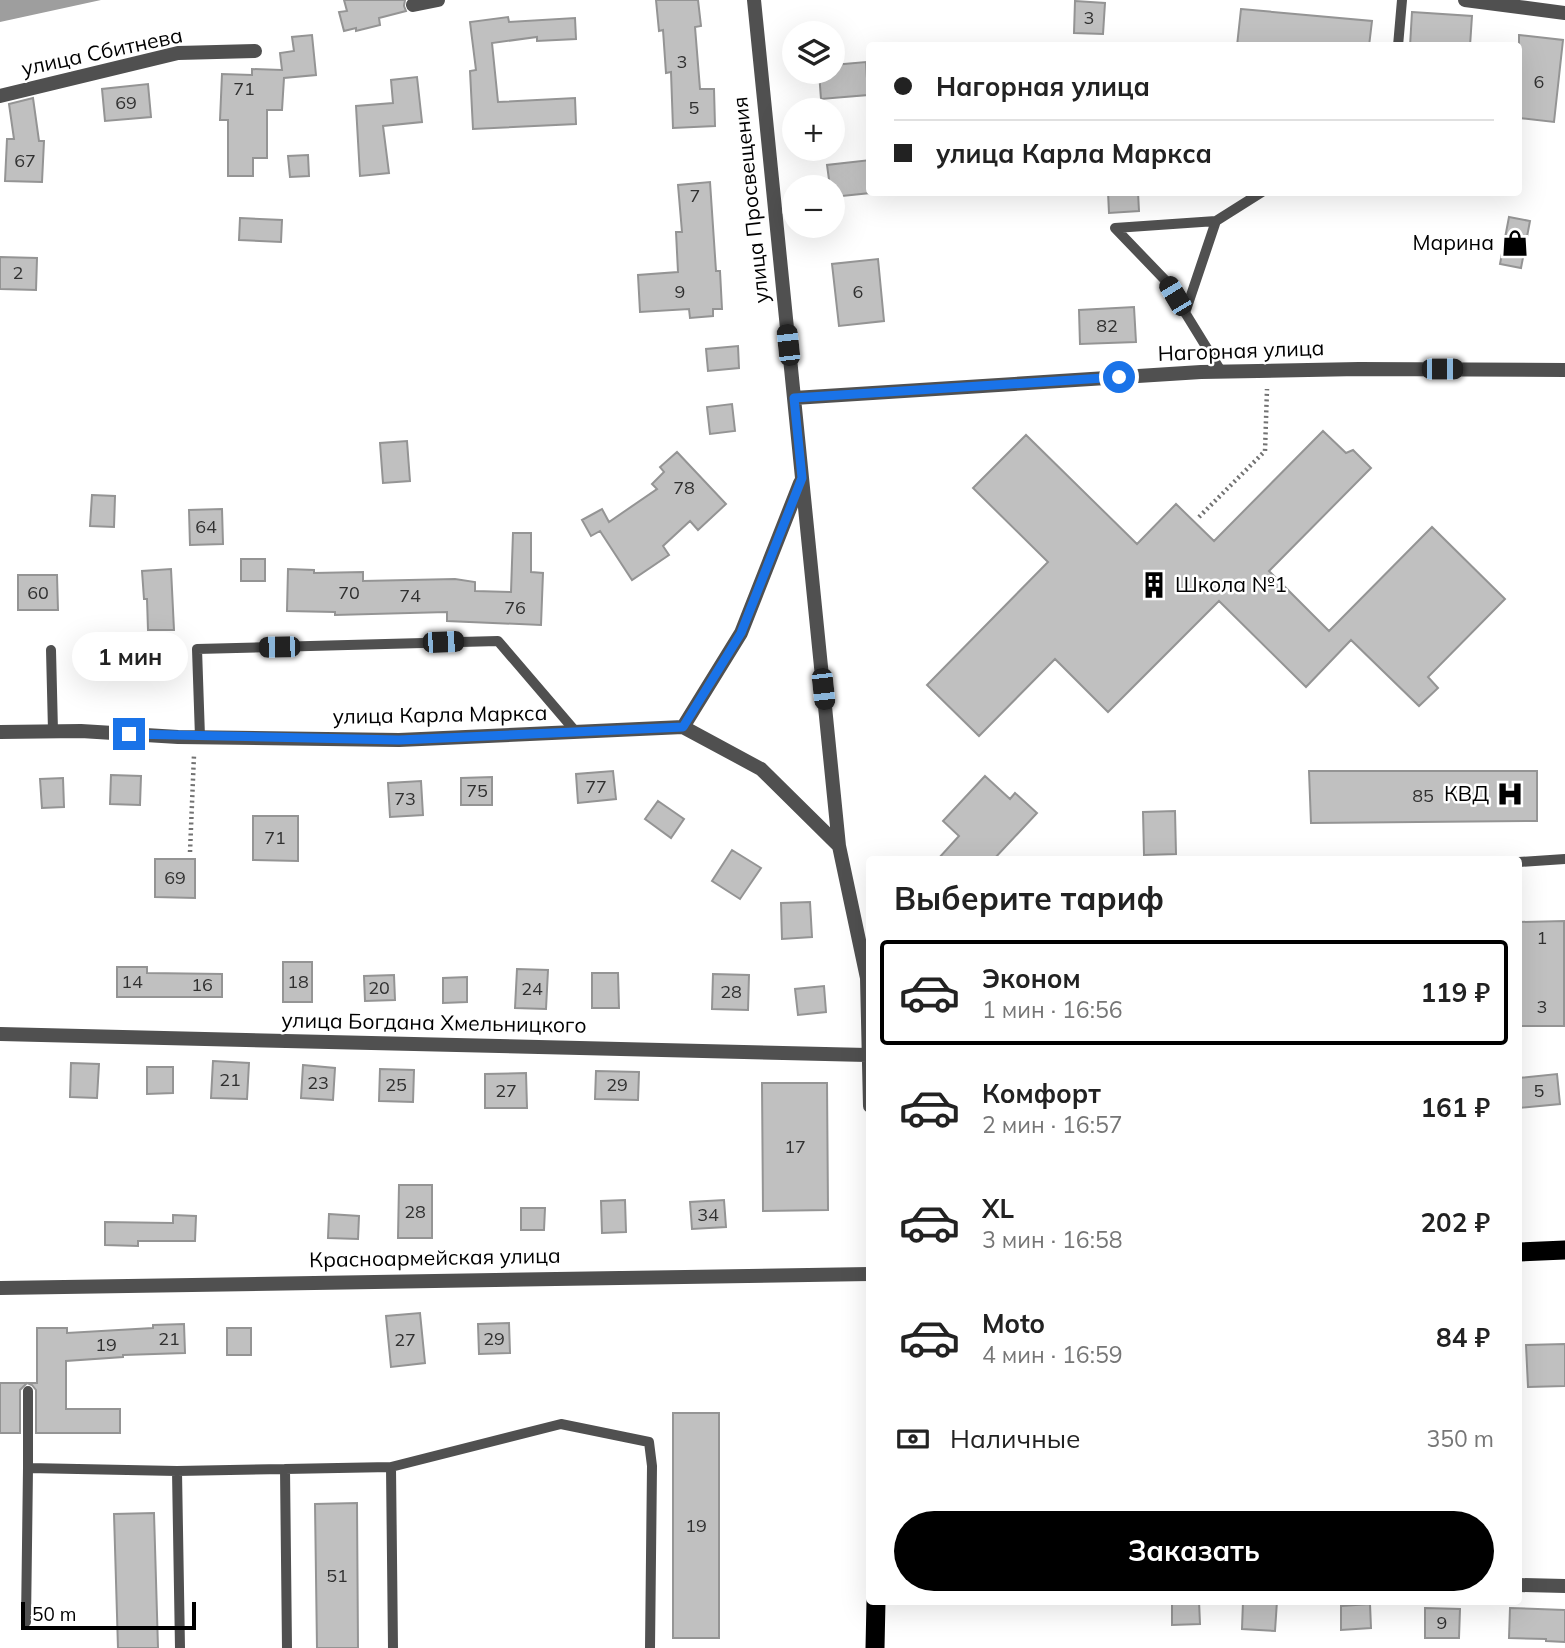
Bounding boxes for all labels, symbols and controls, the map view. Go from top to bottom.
house number: 3 [1084,6,1094,29]
street label: улица Сбитнева [19,21,185,81]
map controls [782,21,845,238]
button: layers [782,21,845,84]
house number: 3 [677,50,687,73]
text: Нагорная улица [936,70,1150,103]
house number: 6 [1534,70,1544,93]
house number: 71 [233,77,255,100]
house number: 69 [115,91,137,114]
street label: улица Просвещения [726,95,774,305]
house number: 5 [689,96,700,119]
button: + [782,98,845,161]
text: улица Карла Маркса [936,137,1212,170]
house number: 67 [14,149,36,172]
button: − [782,175,845,238]
house number: 7 [690,184,700,207]
shop icon: Марина [1500,228,1530,258]
place label: Марина [1412,229,1494,255]
house number: 2 [13,261,23,284]
car [1156,273,1195,319]
house number: 9 [675,280,685,303]
house number: 6 [853,280,863,303]
house number: 82 [1096,314,1118,337]
car [776,323,801,367]
street label: Нагорная улица [1157,334,1325,366]
car [1422,359,1464,380]
route start [1103,361,1135,393]
house number: 78 [673,476,695,499]
house number: 64 [195,515,217,538]
building icon: Школа №1 [1139,570,1169,600]
place label: Школа №1 [1175,571,1287,597]
house number: 60 [27,581,49,604]
house number: 70 [338,581,360,604]
house number: 74 [399,584,421,607]
house number: 76 [504,596,526,619]
car [422,631,465,653]
callout: 1 мин [71,632,187,682]
car [258,636,301,658]
text: 1 мин [98,642,162,671]
car [811,667,836,711]
street label: улица Карла Маркса [332,699,548,729]
route end [113,718,145,750]
house number: 77 [585,775,607,798]
house number: 75 [466,779,488,802]
hospital icon: КВД [1495,779,1525,809]
place label: КВД [1444,780,1489,806]
house number: 85 [1412,784,1434,807]
house number: 73 [394,787,416,810]
house number: 71 [264,826,286,849]
house number: 69 [164,866,186,889]
text: Выберите тариф [894,878,1164,918]
house number: 1 [1537,926,1547,949]
icon: car [898,961,961,1024]
text: Эконом [982,962,1081,995]
house number: 14 [121,970,143,993]
house number: 18 [287,970,309,993]
house number: 16 [191,973,213,996]
house number: 20 [368,976,390,999]
text: 119 ₽ [1420,976,1490,1009]
house number: 24 [521,977,543,1000]
house number: 28 [720,980,742,1003]
text: 1 мин · 16:56 [982,995,1122,1024]
house number: 3 [1537,995,1547,1018]
street label: улица Богдана Хмельницкого [281,1006,587,1038]
house number: 21 [219,1068,241,1091]
house number: 23 [307,1071,329,1094]
house number: 25 [385,1073,407,1096]
house number: 29 [606,1073,628,1096]
icon: car [898,1076,961,1139]
text: Комфорт [982,1077,1101,1110]
house number: 27 [495,1079,517,1102]
house number: 5 [1534,1079,1545,1102]
text: 161 ₽ [1420,1091,1490,1124]
text: 2 мин · 16:57 [982,1110,1122,1139]
house number: 17 [784,1135,806,1158]
icon: car [898,1191,961,1254]
text: XL [982,1192,1014,1225]
house number: 28 [404,1200,426,1223]
house number: 34 [697,1203,719,1226]
text: 202 ₽ [1420,1206,1490,1239]
text: 3 мин · 16:58 [982,1225,1122,1254]
street label: Красноармейская улица [309,1242,561,1272]
icon: car [898,1306,961,1369]
text: Moto [982,1307,1045,1340]
text: 84 ₽ [1436,1321,1490,1354]
house number: 21 [158,1327,180,1350]
house number: 29 [483,1327,505,1350]
house number: 27 [394,1328,416,1351]
house number: 19 [95,1333,117,1356]
text: 4 мин · 16:59 [982,1340,1122,1369]
icon: cash [894,1420,932,1458]
text: Наличные [950,1422,1080,1455]
text: 350 m [1426,1424,1494,1453]
button: Заказать [894,1511,1494,1591]
house number: 19 [685,1514,707,1537]
house number: 51 [326,1564,348,1587]
scale bar [21,1599,196,1631]
text: 50 m [32,1602,76,1626]
house number: 9 [1437,1611,1447,1634]

